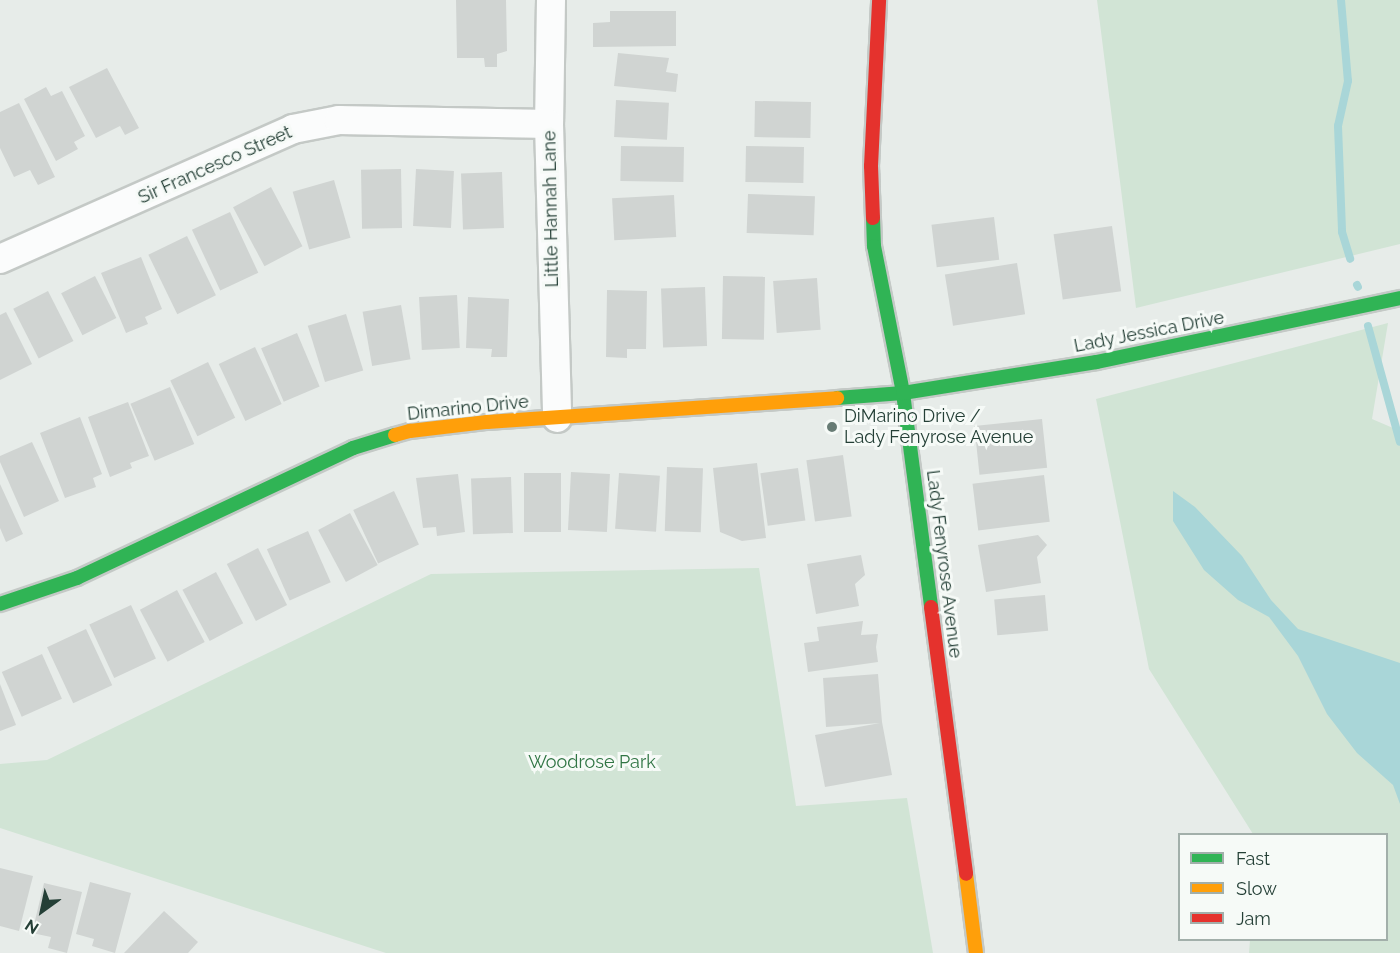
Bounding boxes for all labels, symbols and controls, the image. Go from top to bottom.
street label: Sir Francesco Street [135,121,295,209]
street label: Little Hannah Lane [539,130,563,288]
street label: Lady Jessica Drive [1072,307,1226,357]
street label: Dimarino Drive [406,391,530,425]
place label: DiMarino Drive / Lady Fenyrose Avenue [844,406,1034,448]
marker: DiMarino Drive / Lady Fenyrose Avenue [825,420,839,434]
street label: Lady Fenyrose Avenue [922,468,966,660]
park label: Woodrose Park [528,751,656,773]
legend [1178,833,1388,941]
text: Fast [1236,848,1270,869]
text: Slow [1236,878,1277,899]
north arrow [12,881,72,941]
text: Jam [1236,908,1271,929]
text: N [22,915,42,938]

